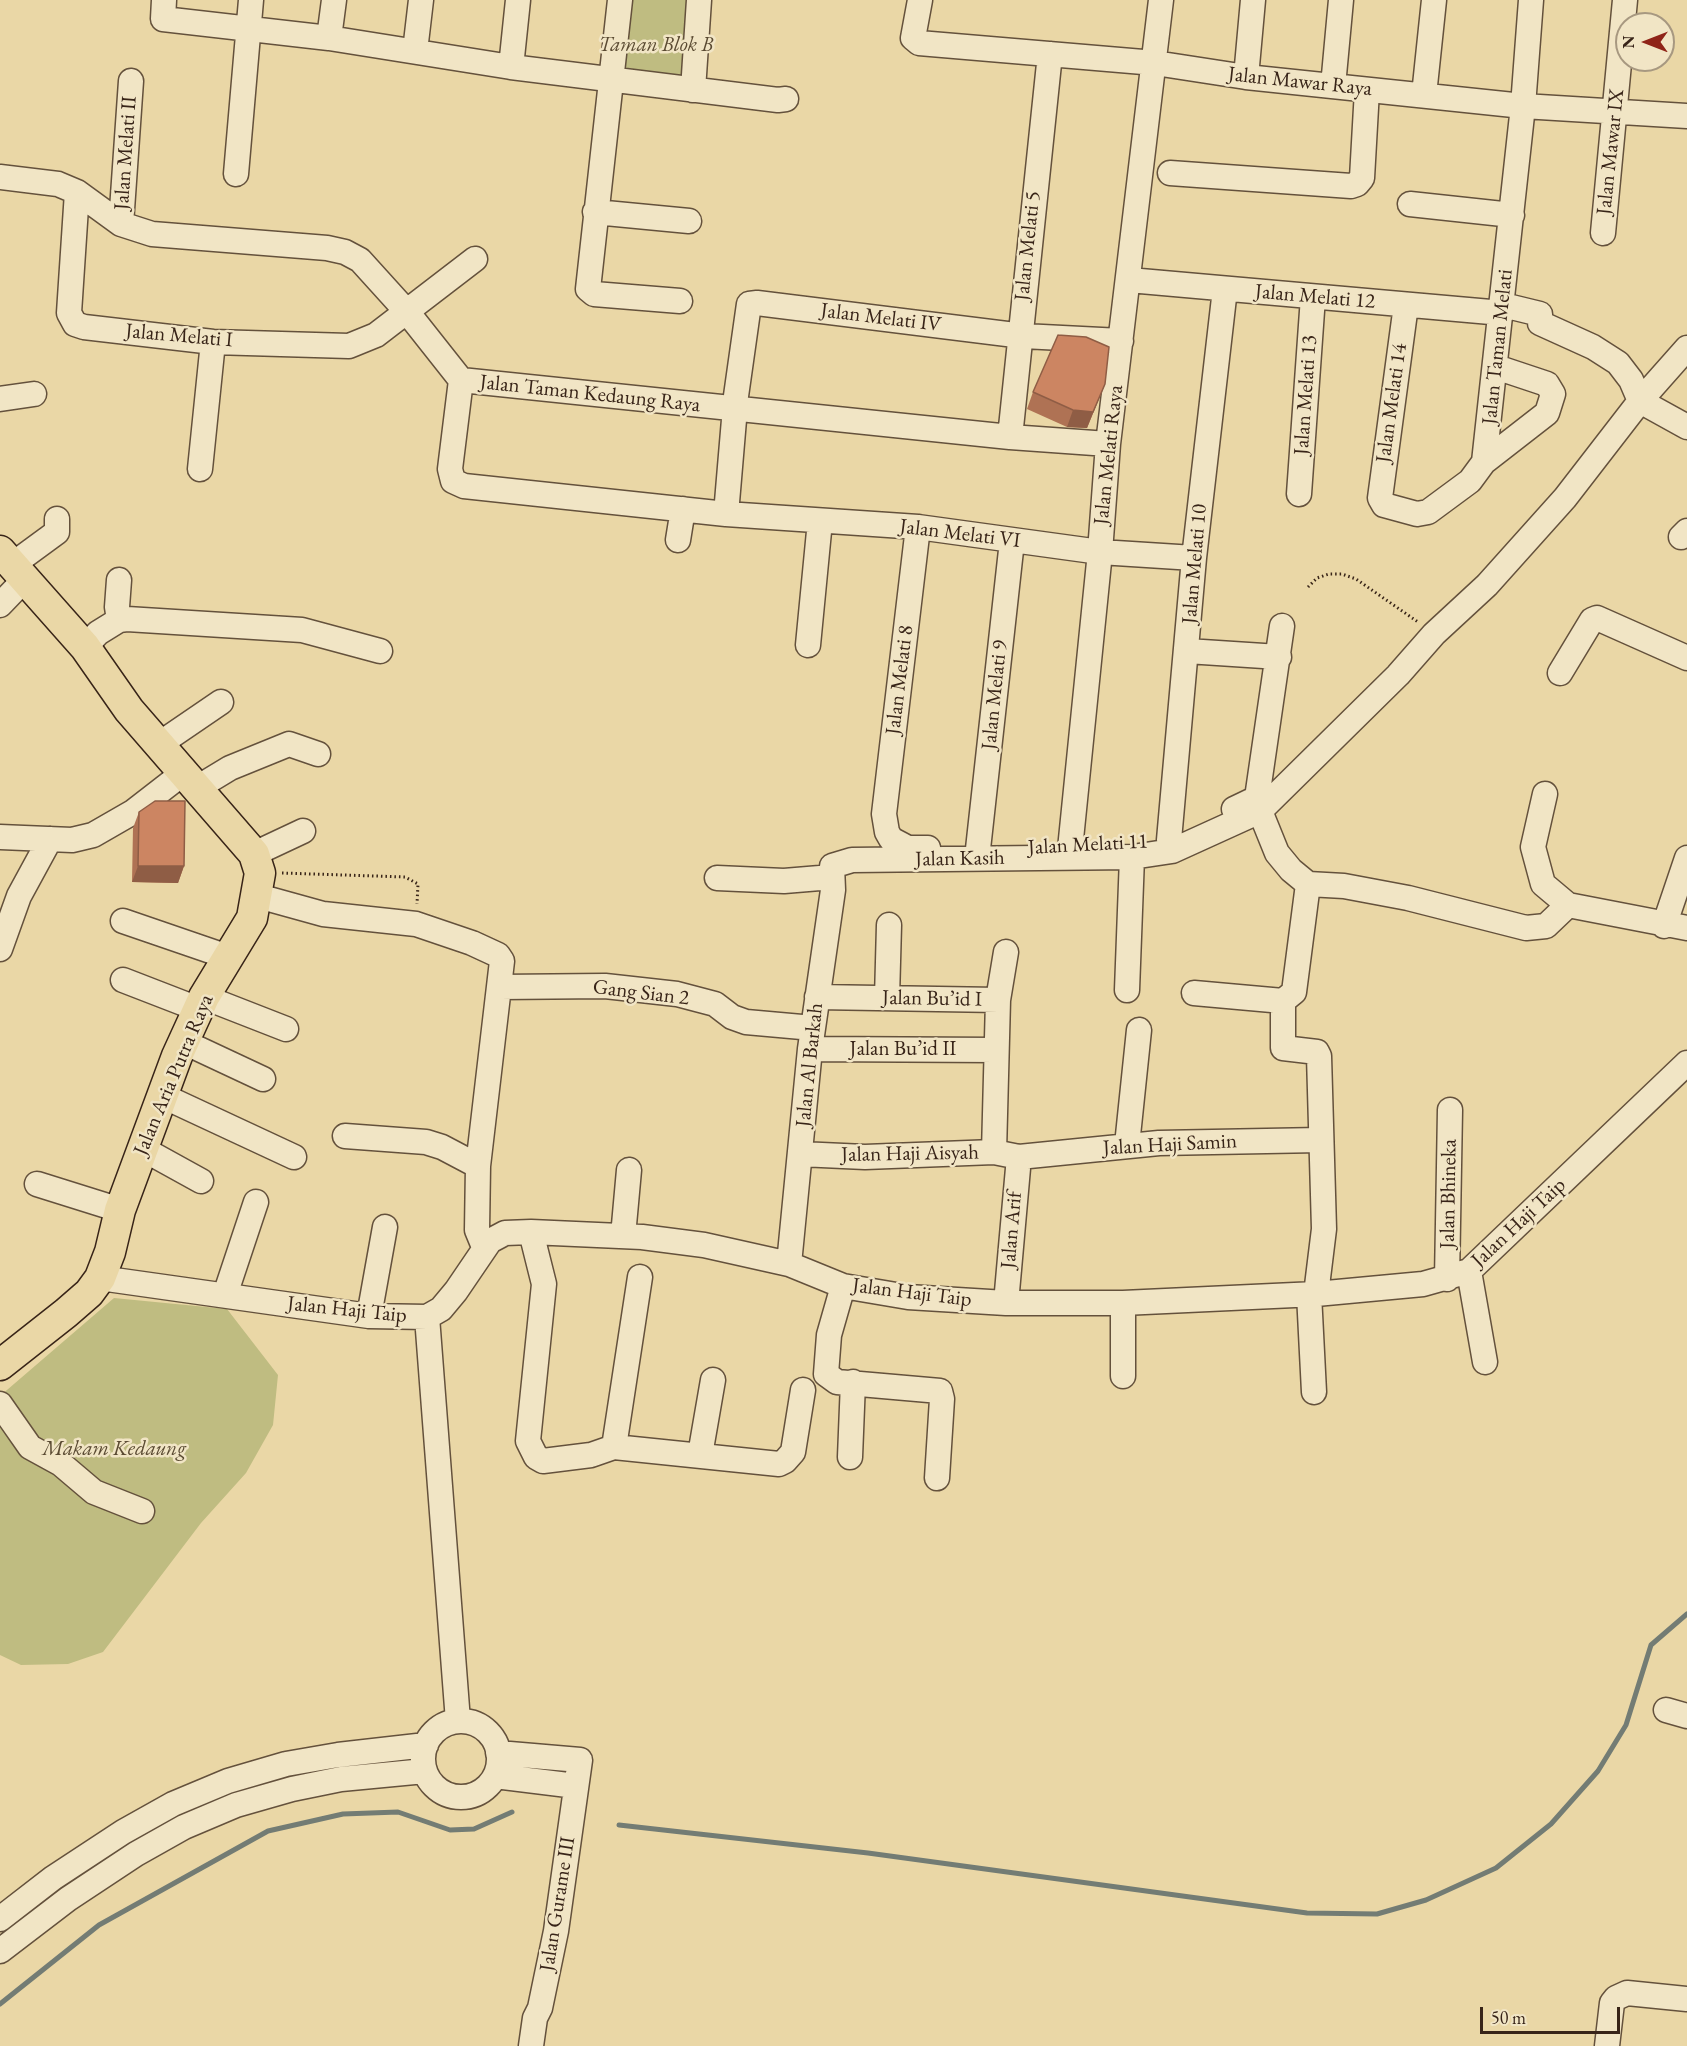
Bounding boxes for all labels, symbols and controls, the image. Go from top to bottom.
north arrow [1615,12,1675,72]
park label: Taman Blok B [599,32,713,58]
text: N [1618,36,1639,48]
street label: Jalan Mawar Raya [1227,62,1373,102]
street label: Jalan Mawar IX [1592,88,1630,216]
street label: Jalan Melati II [109,95,143,211]
street label: Jalan Melati 5 [1010,190,1046,302]
street label: Jalan Taman Melati [1477,268,1519,426]
street label: Jalan Melati 12 [1254,279,1376,315]
street label: Jalan Melati IV [819,298,943,338]
street label: Jalan Melati I [124,319,234,353]
street label: Jalan Melati 13 [1289,334,1323,456]
street label: Jalan Melati 14 [1371,342,1413,464]
street label: Jalan Taman Kedaung Raya [478,370,702,418]
street label: Jalan Melati Raya [1089,384,1129,526]
street label: Jalan Melati 10 [1177,503,1213,625]
street label: Jalan Melati VI [898,514,1022,554]
street label: Jalan Melati 8 [881,624,919,736]
street label: Jalan Melati 9 [977,639,1013,751]
street label: Jalan Melati 11 [1027,829,1149,861]
street label: Jalan Kasih [915,846,1005,872]
street label: Gang Sian 2 [591,975,691,1011]
street label: Jalan Bu’id I [882,986,982,1012]
street label: Jalan Aria Putra Raya [129,991,219,1159]
street label: Jalan Al Barkah [791,1002,829,1128]
street label: Jalan Bu’id II [850,1036,956,1062]
street label: Jalan Haji Samin [1102,1129,1238,1161]
street label: Jalan Bhineka [1435,1139,1463,1249]
street label: Jalan Haji Aisyah [841,1140,979,1168]
street label: Jalan Haji Taip [1467,1173,1571,1273]
street label: Jalan Arif [996,1190,1028,1270]
street label: Jalan Haji Taip [851,1273,973,1313]
street label: Jalan Haji Taip [286,1291,408,1329]
park label: Makam Kedaung [42,1436,186,1462]
street label: Jalan Gurame III [535,1835,581,1973]
scale bar [1483,1995,1622,2033]
text: 50 m [1491,2006,1526,2029]

